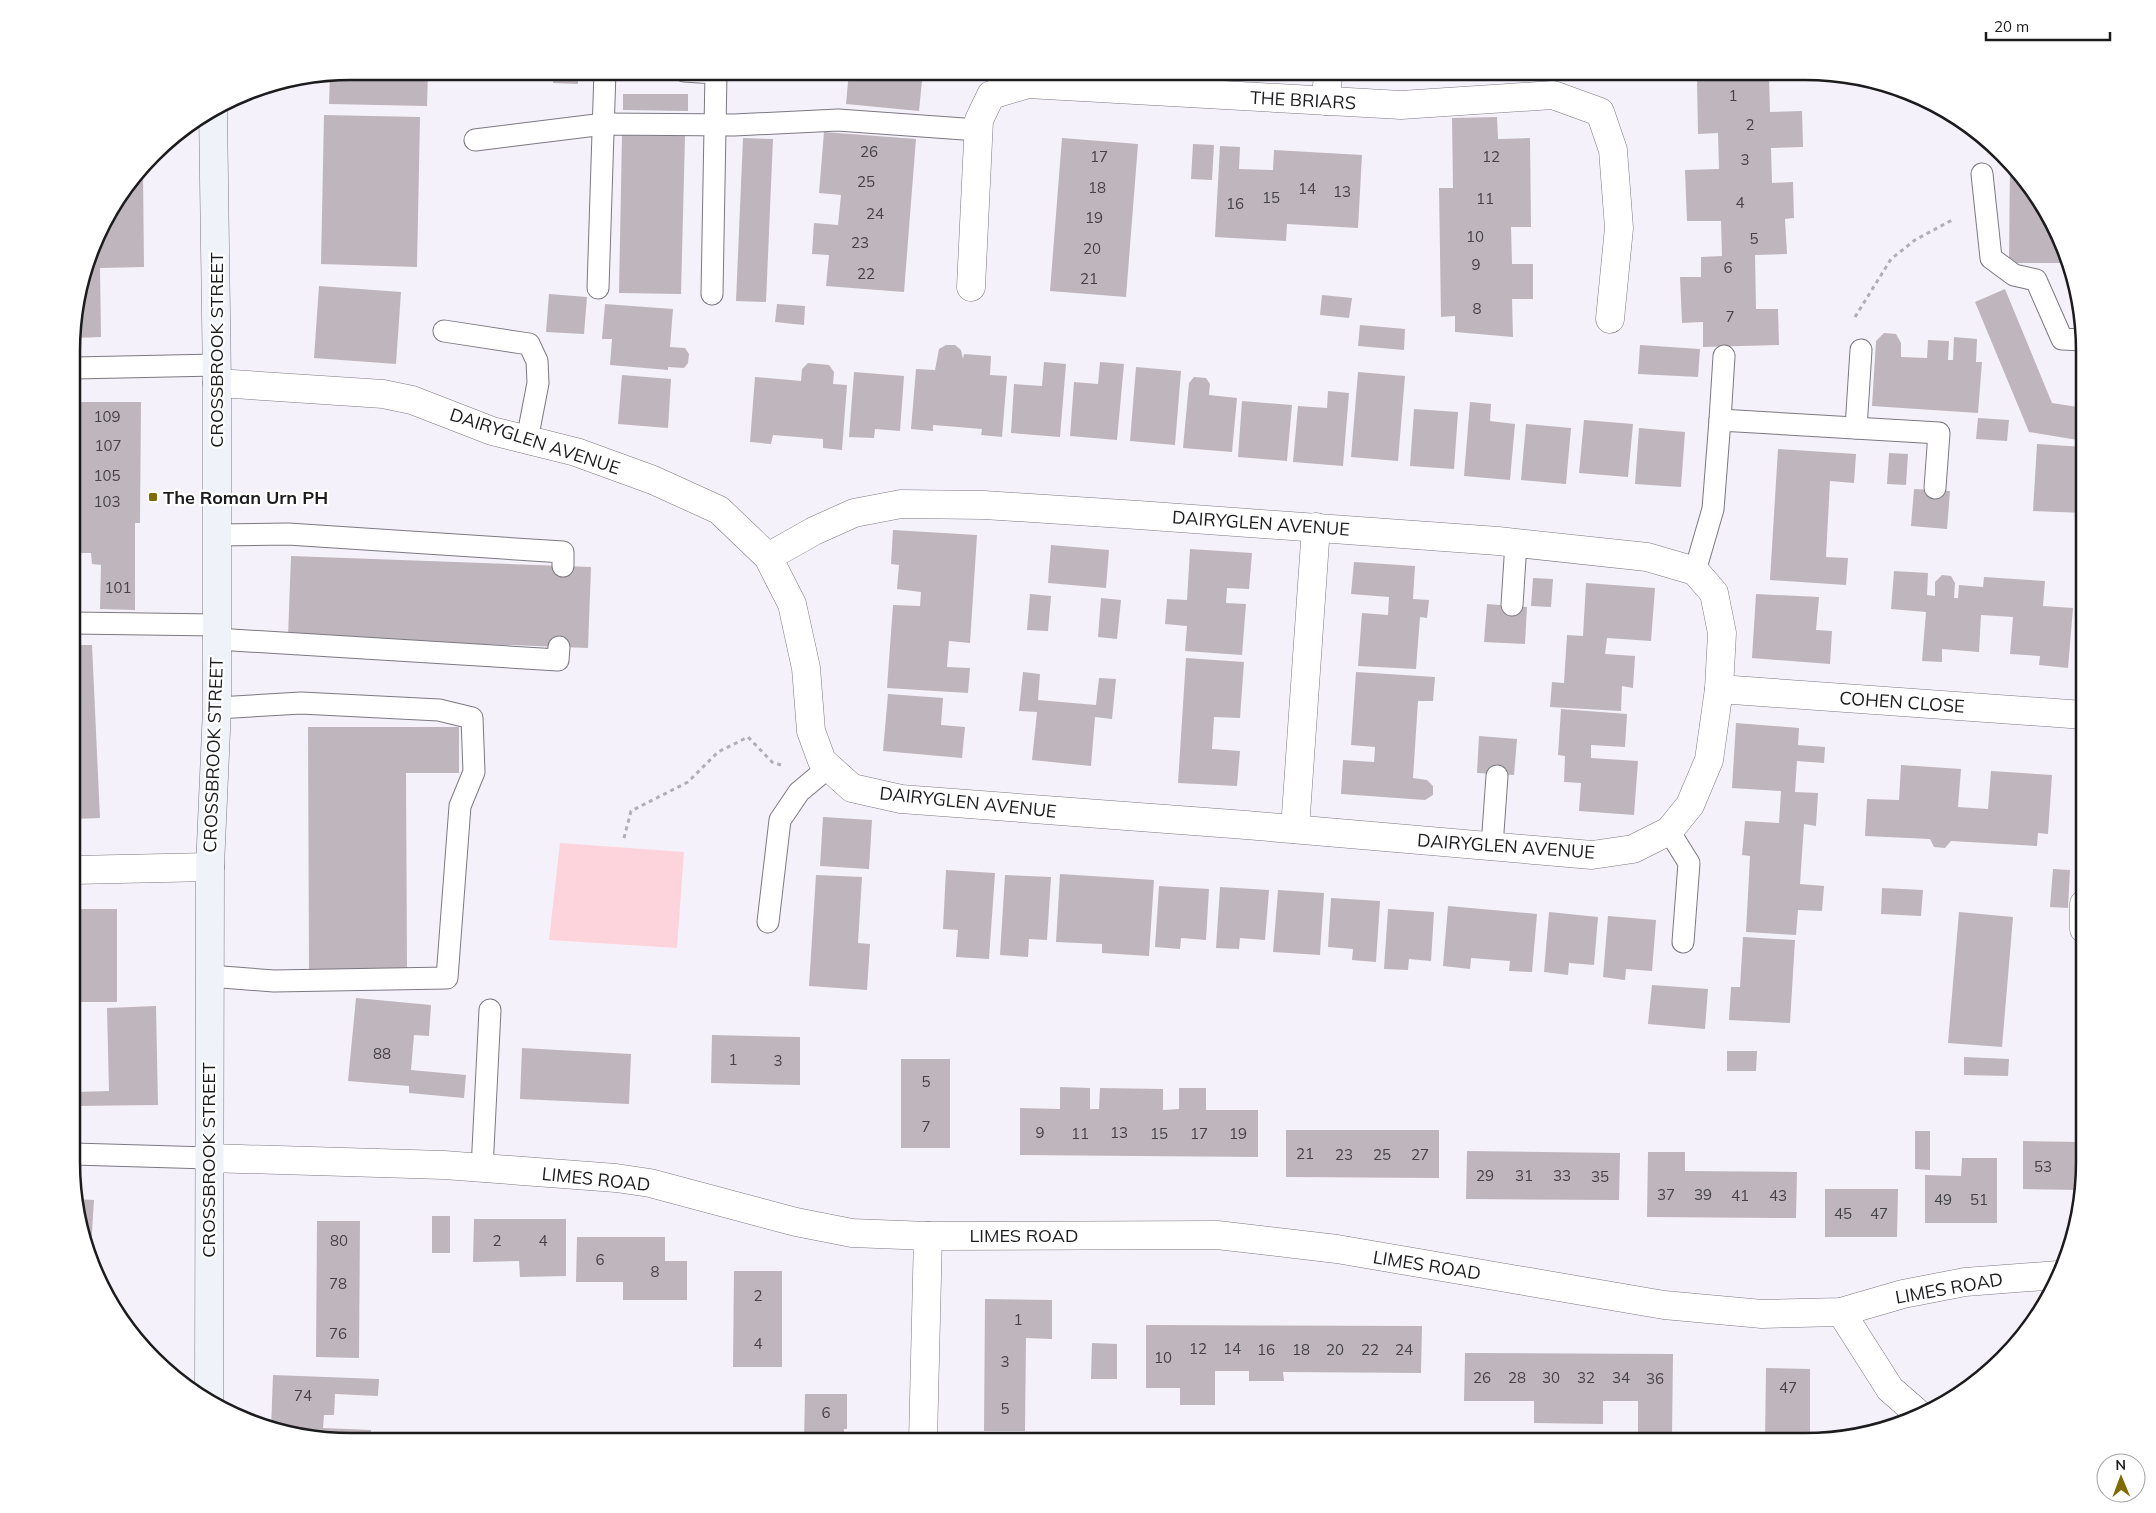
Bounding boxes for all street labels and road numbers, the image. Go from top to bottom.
street label: THE BRIARS [1249,86,1357,114]
street label: CROSSBROOK STREET [205,252,228,448]
street label: DAIRYGLEN AVENUE [447,403,623,479]
street label: DAIRYGLEN AVENUE [1171,505,1351,541]
street label: CROSSBROOK STREET [198,657,228,853]
street label: COHEN CLOSE [1839,686,1965,718]
street label: DAIRYGLEN AVENUE [878,781,1058,823]
street label: DAIRYGLEN AVENUE [1416,828,1596,864]
street label: CROSSBROOK STREET [197,1062,220,1258]
street label: LIMES ROAD [541,1162,651,1196]
street label: LIMES ROAD [970,1224,1078,1247]
street label: LIMES ROAD [1371,1245,1483,1285]
street label: LIMES ROAD [1893,1267,2005,1309]

